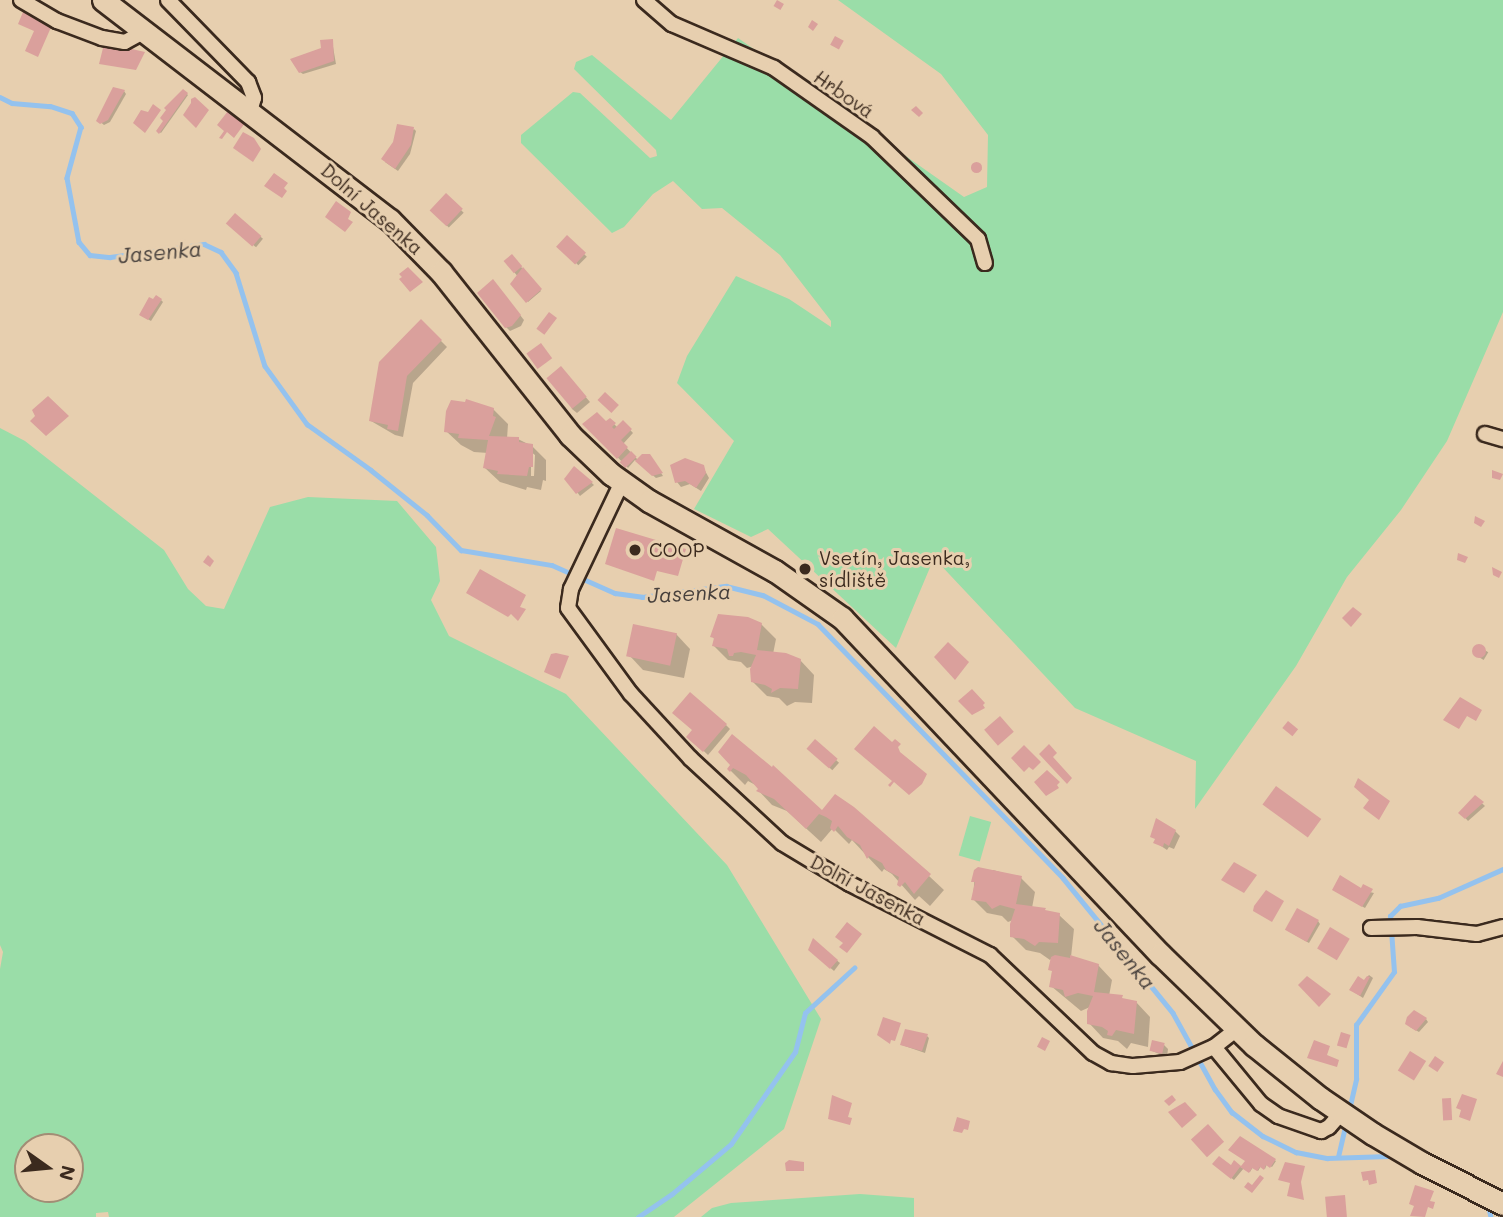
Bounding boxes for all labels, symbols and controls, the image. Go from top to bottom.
street label: Hrbová [810,65,878,123]
street label: Dolní Jasenka [316,159,428,259]
water label: Jasenka [117,236,203,268]
place label: COOP [649,539,704,561]
marker: COOP [627,542,643,558]
place label: Vsetín, Jasenka, sídliště [819,547,970,591]
marker: Vsetín, Jasenka, sídliště [797,561,813,577]
water label: Jasenka [647,578,731,608]
street label: Dolní Jasenka [806,850,930,930]
water label: Jasenka [1089,914,1161,994]
north arrow [14,1133,84,1203]
text: N [54,1163,82,1183]

